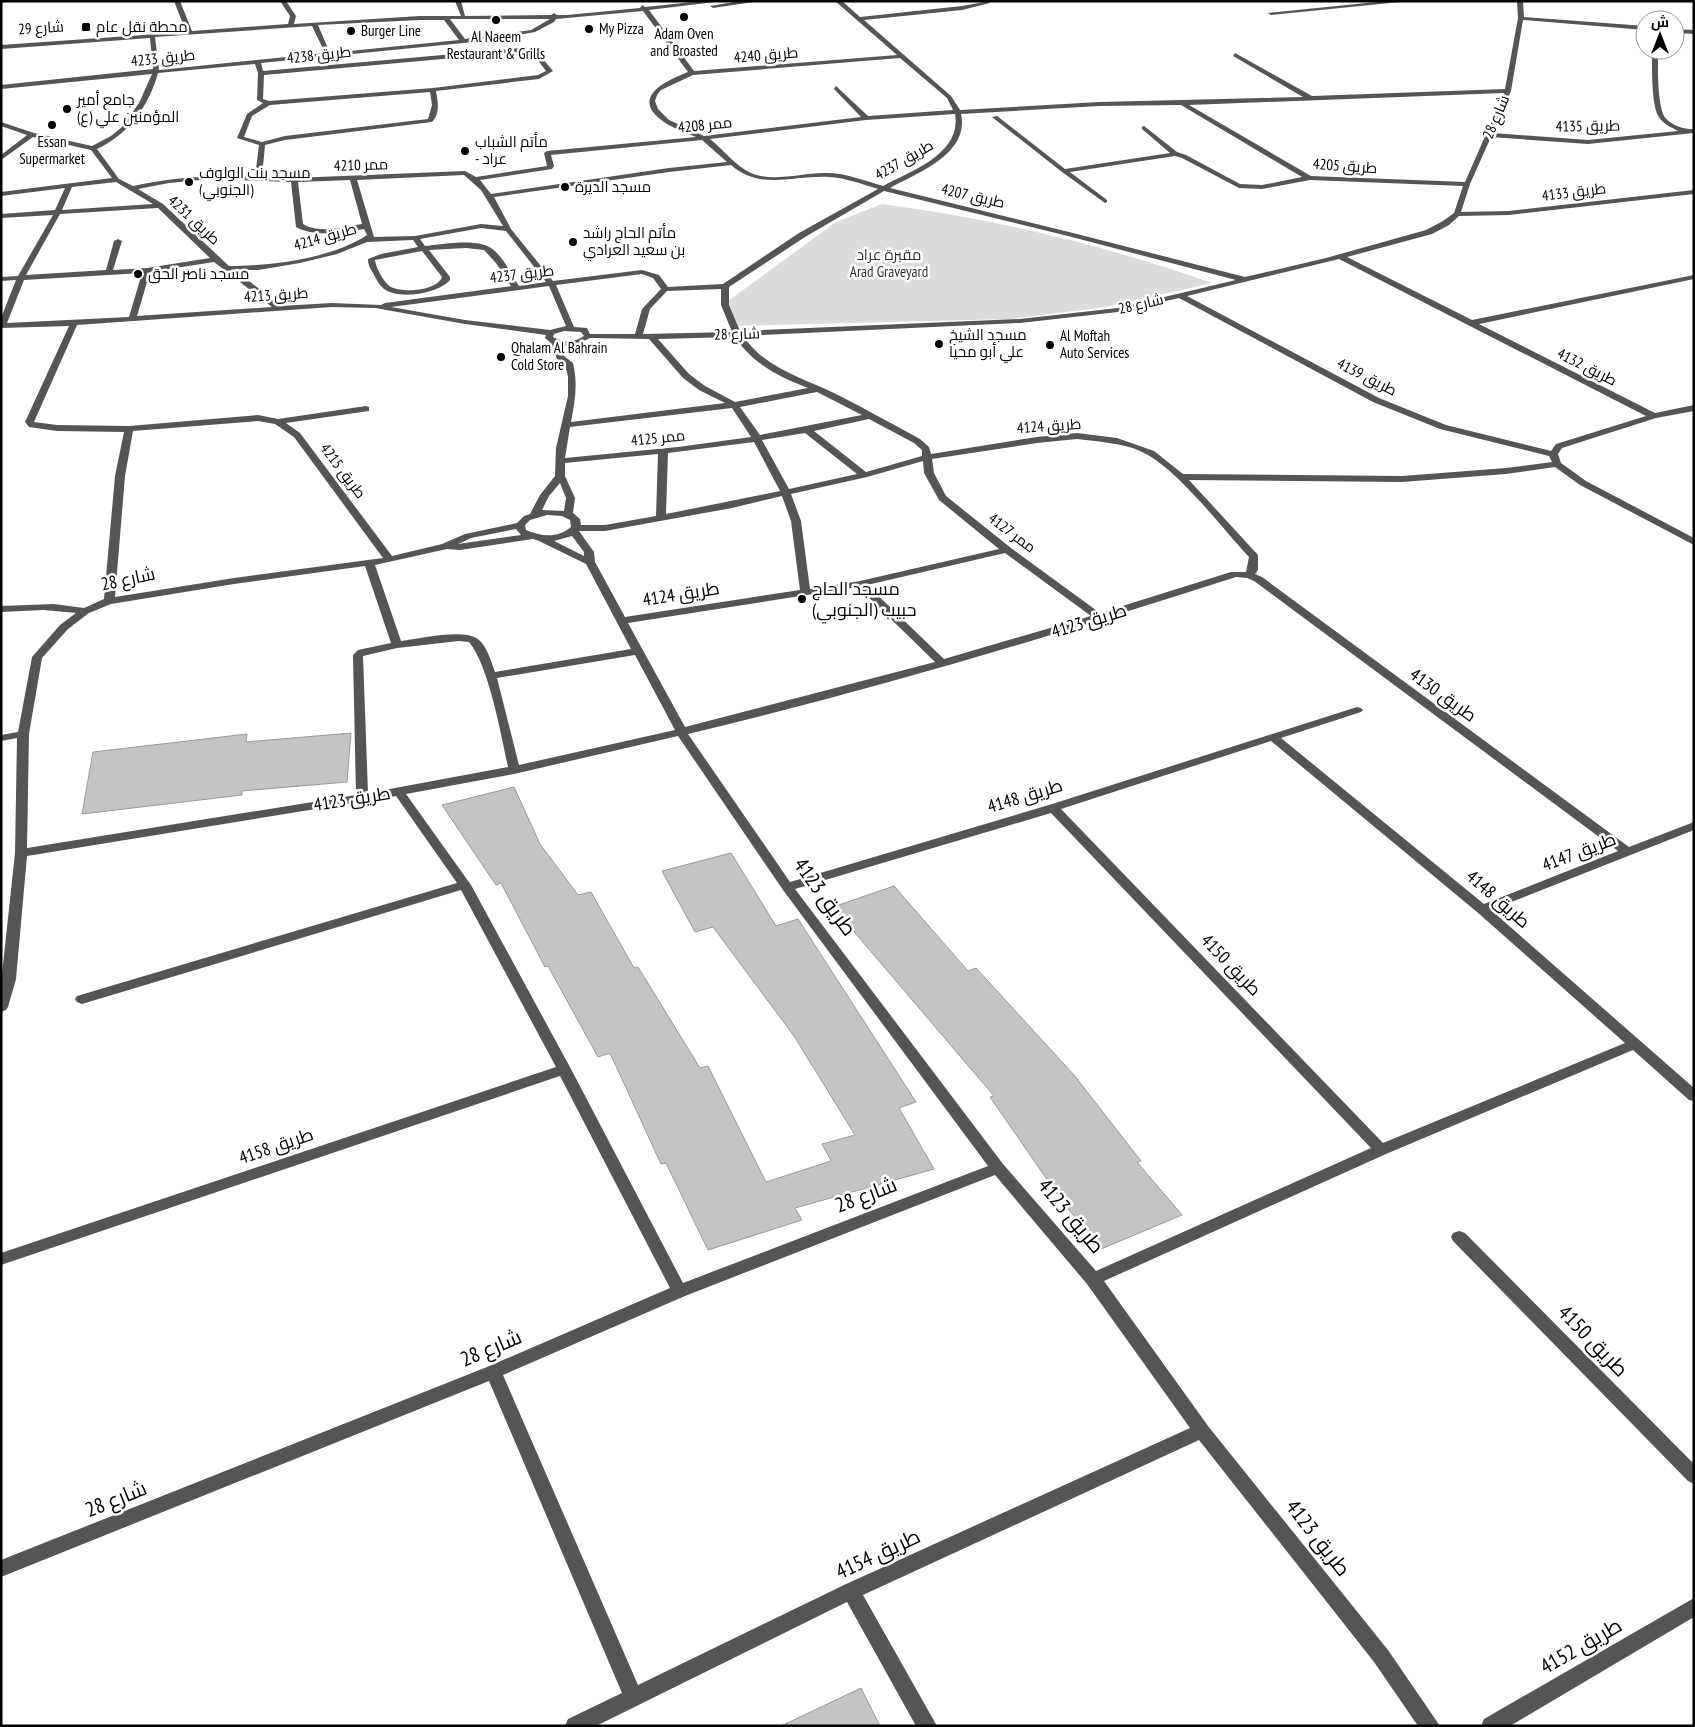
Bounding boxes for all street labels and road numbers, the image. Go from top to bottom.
street label: شارع 29 [17,16,65,41]
street label: طريق 4238 [286,42,352,68]
street label: طريق 4240 [733,42,799,68]
street label: طريق 4233 [130,45,196,71]
street label: شارع 28 [1478,92,1515,142]
street label: ممر 4208 [677,112,733,137]
street label: طريق 4135 [1556,115,1620,137]
street label: طريق 4237 [871,135,937,185]
street label: ممر 4210 [333,154,389,175]
street label: طريق 4205 [1312,154,1378,178]
street label: طريق 4133 [1541,178,1607,206]
street label: طريق 4207 [939,179,1007,213]
street label: طريق 4231 [164,191,224,249]
street label: طريق 4214 [291,219,359,255]
street label: طريق 4237 [489,260,555,288]
street label: طريق 4213 [243,283,309,307]
street label: شارع 28 [1116,289,1166,320]
street label: شارع 28 [714,323,760,346]
street label: طريق 4132 [1554,343,1620,391]
street label: طريق 4139 [1334,353,1400,401]
street label: طريق 4124 [1016,414,1082,438]
street label: ممر 4125 [630,425,686,450]
street label: طريق 4215 [316,439,370,503]
street label: ممر 4127 [985,509,1040,557]
street label: شارع 28 [99,562,157,596]
street label: طريق 4124 [641,576,721,612]
street label: طريق 4123 [1049,598,1129,644]
street label: طريق 4130 [1405,663,1481,727]
street label: طريق 4148 [985,773,1065,819]
street label: طريق 4123 [312,781,392,817]
street label: طريق 4147 [1539,827,1619,877]
street label: طريق 4123 [788,852,863,941]
street label: طريق 4148 [1461,865,1535,933]
street label: طريق 4150 [1195,929,1267,1001]
street label: طريق 4158 [236,1122,316,1170]
street label: شارع 28 [831,1170,901,1220]
street label: طريق 4123 [1032,1172,1111,1259]
street label: طريق 4150 [1552,1299,1634,1382]
street label: شارع 28 [456,1323,526,1373]
street label: شارع 28 [81,1474,151,1524]
street label: طريق 4123 [1280,1494,1357,1582]
street label: طريق 4154 [831,1522,924,1585]
street label: طريق 4152 [1535,1611,1627,1680]

